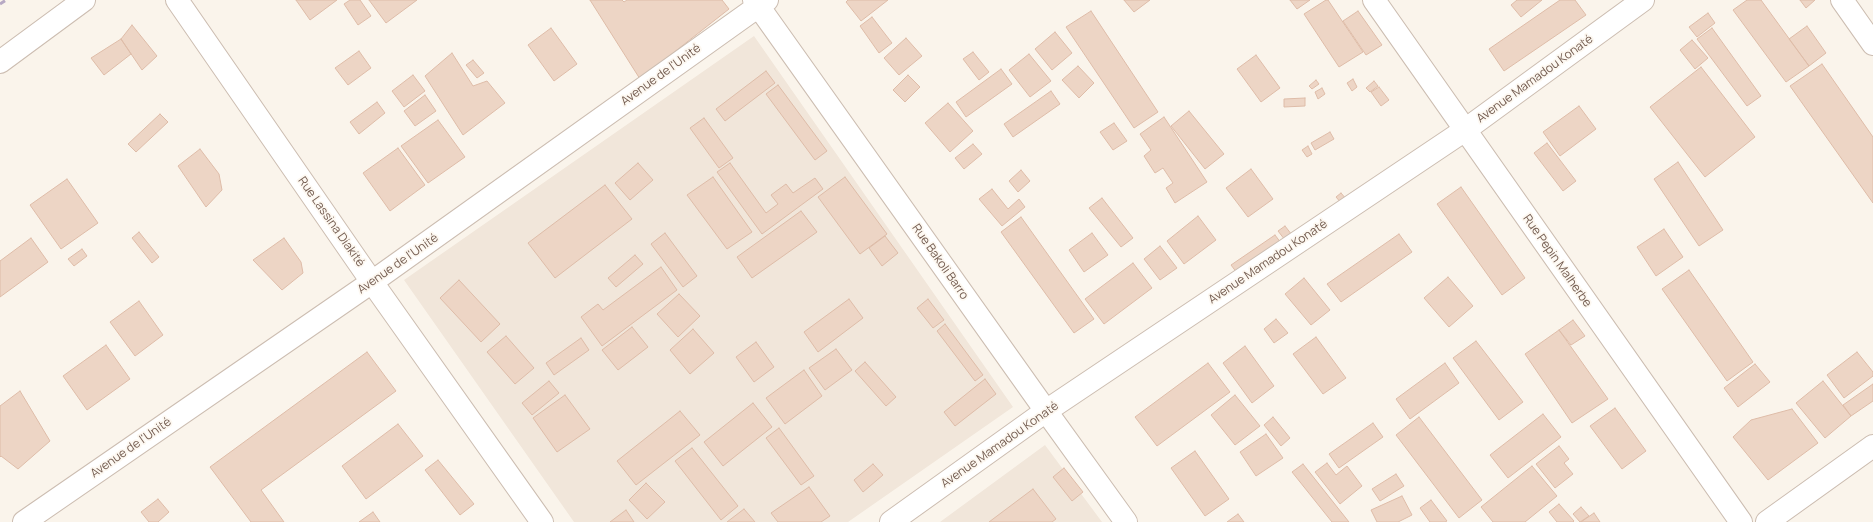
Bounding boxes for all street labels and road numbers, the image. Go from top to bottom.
street label: Avenue Mamadou Konaté [1474,32,1596,126]
street label: Avenue de l'Unité [618,41,704,109]
street label: Rue Lassina Diakité [295,174,367,270]
street label: Rue Pepin Malherbe [1520,212,1594,310]
street label: Avenue Mamadou Konaté [1206,217,1330,307]
street label: Rue Bakoli Barro [909,222,971,302]
street label: Avenue de l'Unité [355,231,441,297]
street label: Avenue Mamadou Konaté [938,399,1062,491]
street label: Avenue de l'Unité [88,415,174,481]

